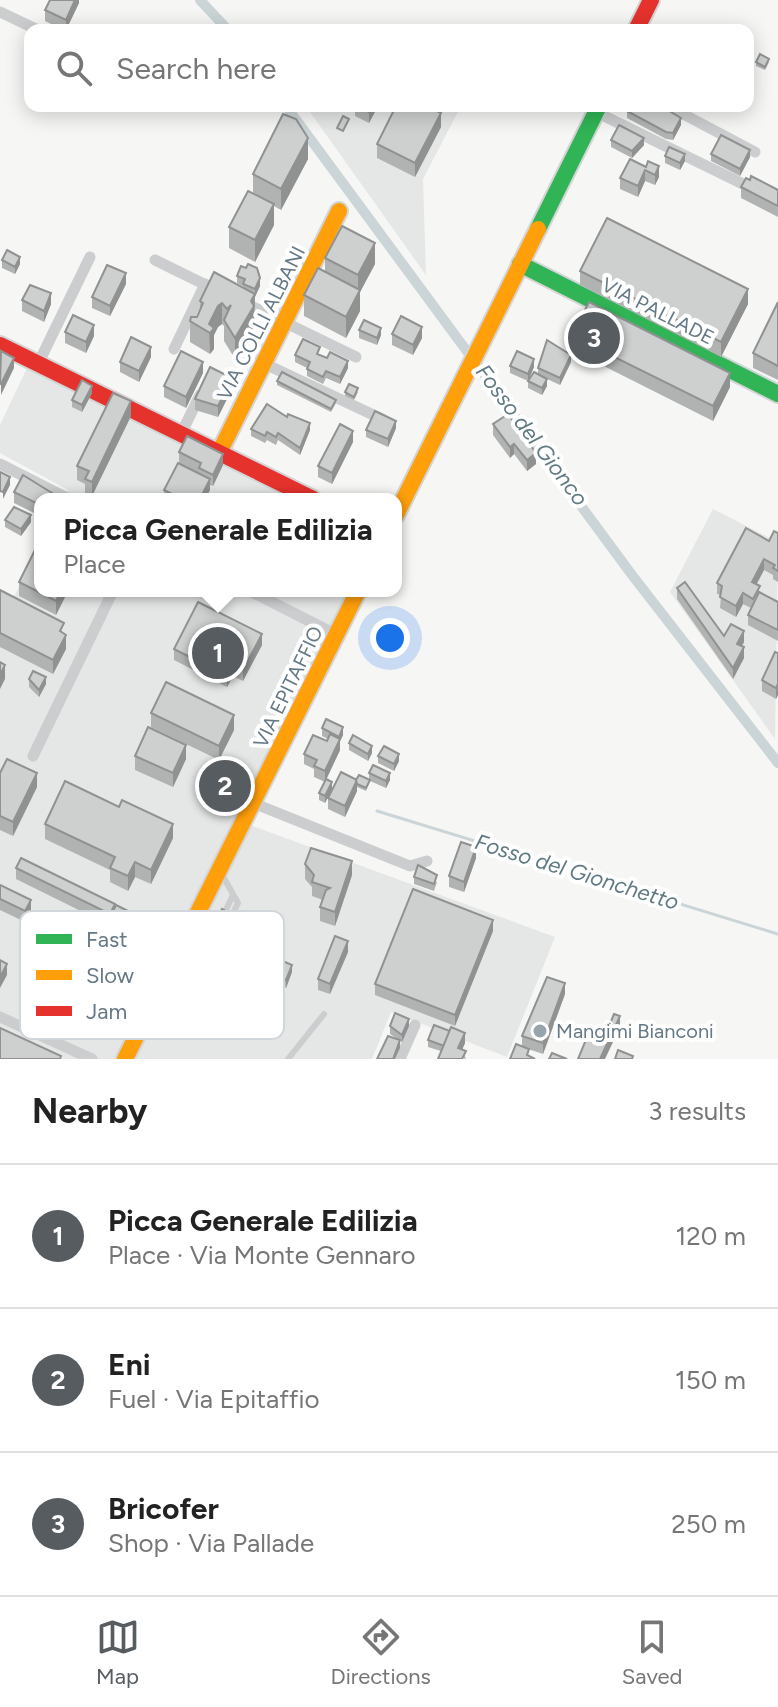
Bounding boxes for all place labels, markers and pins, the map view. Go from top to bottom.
pin: 3 [568,308,620,368]
pin: 1 [192,623,244,683]
pin: 2 [199,756,251,816]
place label: Mangimi Bianconi [556,1019,714,1043]
marker: Mangimi Bianconi [531,1022,549,1040]

